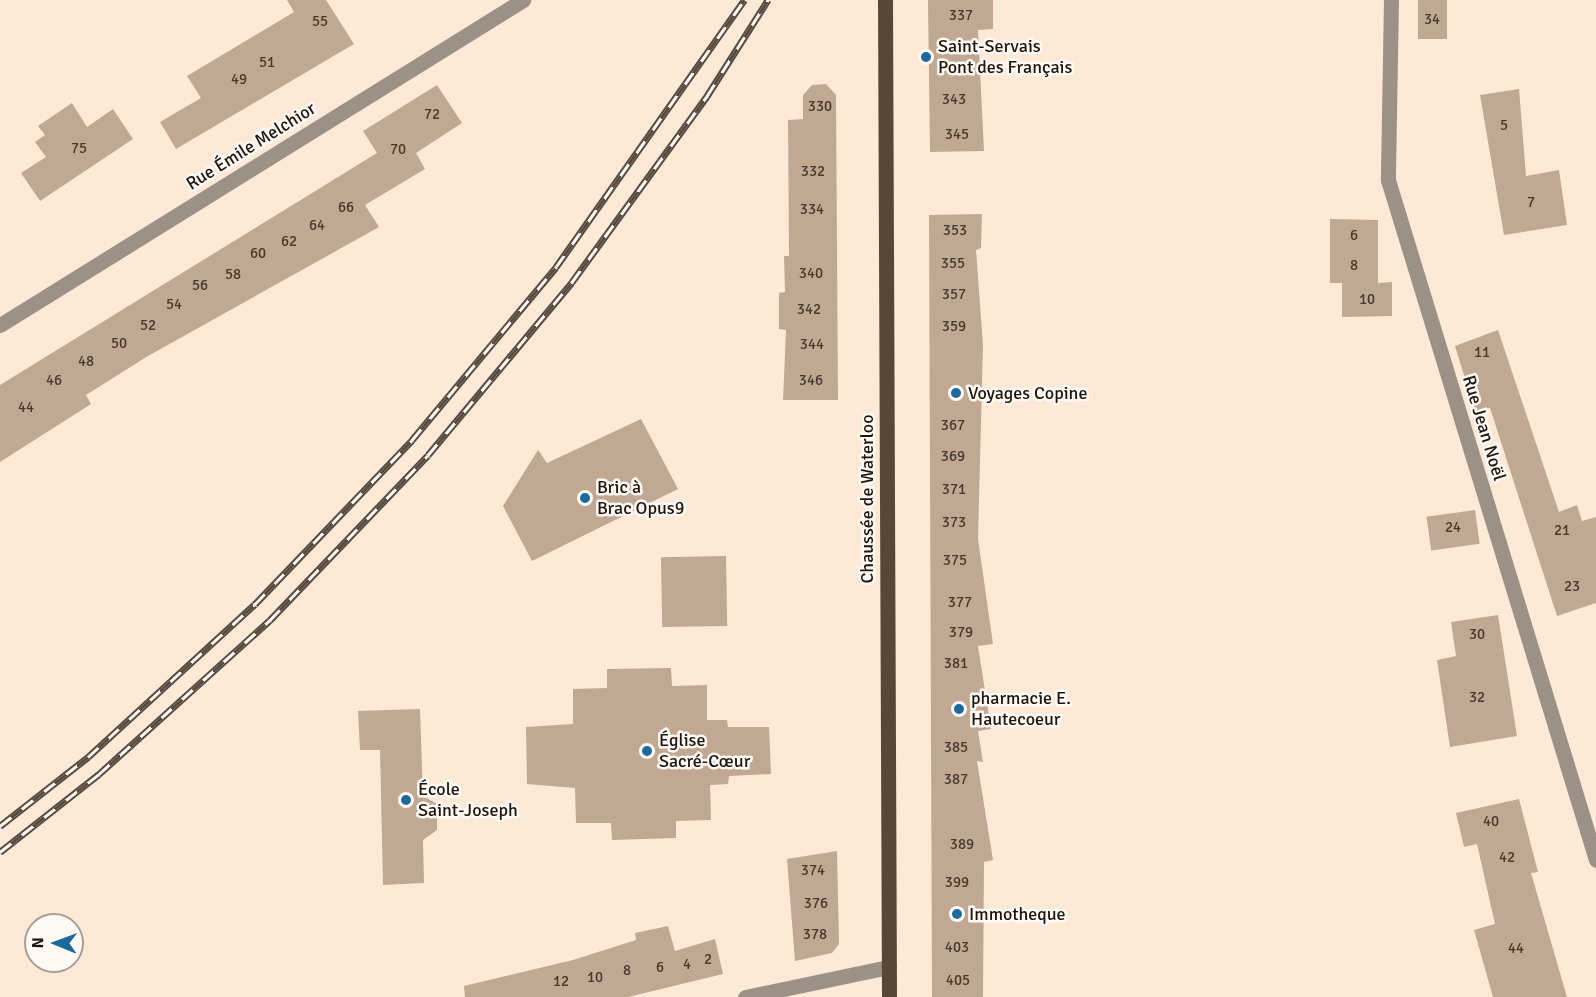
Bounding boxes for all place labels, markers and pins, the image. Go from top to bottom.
place label: Saint-Servais Pont des Français [938,36,1072,78]
marker: Saint-Servais Pont des Français [919,50,933,64]
place label: Voyages Copine [968,382,1087,404]
marker: Voyages Copine [949,386,963,400]
place label: Bric à Brac Opus9 [597,477,684,520]
marker: Bric à Brac Opus9 [578,491,592,505]
place label: pharmacie E. Hautecoeur [971,688,1071,730]
marker: pharmacie E. Hautecoeur [952,702,966,716]
place label: Église Sacré-Cœur [659,730,750,772]
marker: Église Sacré-Cœur [640,744,654,758]
place label: École Saint-Joseph [418,779,518,822]
marker: École Saint-Joseph [399,793,413,807]
place label: Immotheque [969,903,1066,925]
marker: Immotheque [950,907,964,921]

